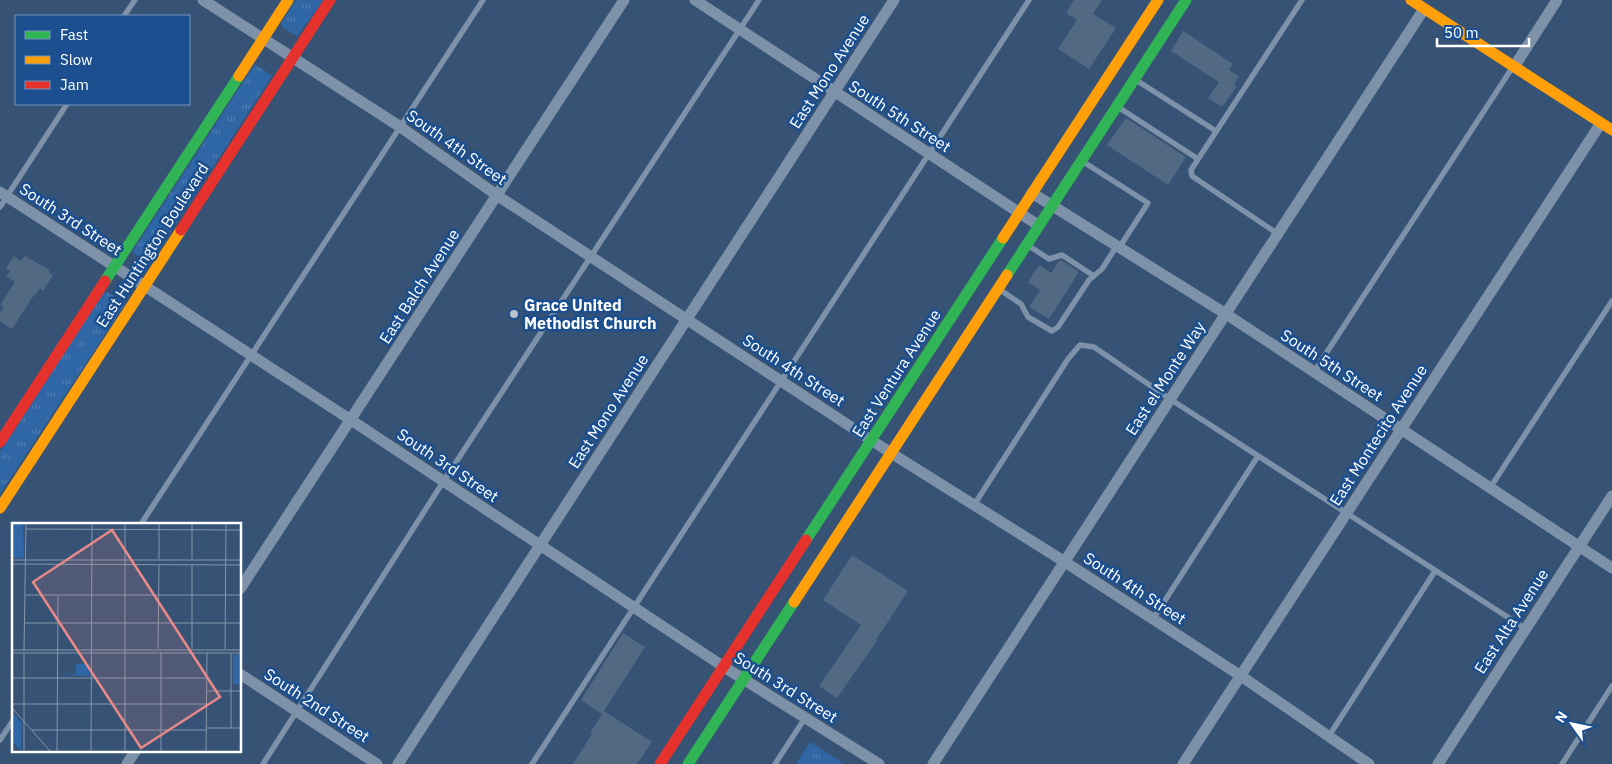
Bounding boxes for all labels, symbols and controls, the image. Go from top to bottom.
street label: East Mono Avenue [785,10,873,132]
legend [15,15,190,105]
scale bar [1437,15,1530,47]
text: 50 m [1444,23,1479,42]
text: Fast [60,25,88,44]
text: Slow [60,50,93,69]
text: Jam [60,75,89,94]
street label: South 5th Street [845,76,955,156]
street label: South 4th Street [403,105,511,189]
street label: East Huntington Boulevard [91,159,213,331]
street label: South 3rd Street [16,178,126,260]
street label: East Balch Avenue [374,225,464,347]
place label: Grace United Methodist Church [524,295,657,333]
street label: East Ventura Avenue [847,305,945,441]
marker: Grace United Methodist Church [508,308,520,320]
street label: East el Monte Way [1121,317,1209,439]
street label: South 5th Street [1277,325,1387,405]
street label: South 4th Street [739,330,849,410]
street label: East Mono Avenue [564,350,652,472]
street label: East Montecito Avenue [1325,361,1431,509]
street label: South 3rd Street [393,424,503,506]
inset map [12,523,241,752]
street label: South 4th Street [1080,548,1190,628]
street label: East Alta Avenue [1470,565,1552,677]
street label: South 3rd Street [731,647,841,727]
street label: South 2nd Street [261,664,373,746]
north arrow [1547,699,1597,749]
text: N [1551,708,1571,726]

